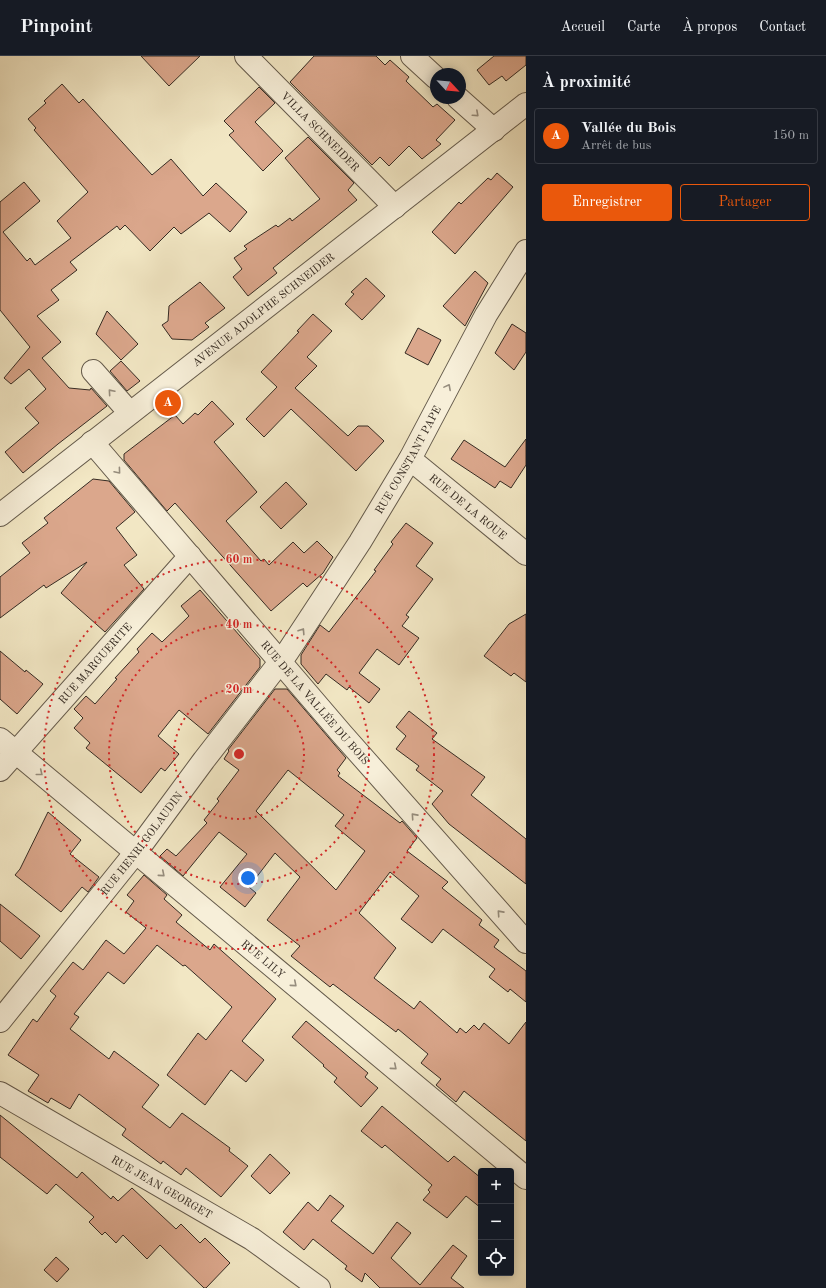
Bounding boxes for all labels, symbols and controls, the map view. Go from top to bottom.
text: Pinpoint [20,18,93,37]
text: Accueil [561,20,605,34]
text: Carte [627,20,660,34]
text: À propos [682,20,737,34]
text: Contact [759,20,806,34]
north arrow [430,68,466,104]
text: À proximité [542,74,631,91]
street label: VILLA SCHNEIDER [278,91,361,174]
one-way arrow [471,109,479,117]
text: Vallée du Bois [581,121,676,136]
text: A [551,129,561,142]
text: 150 m [772,129,809,142]
text: Arrêt de bus [581,139,651,152]
button: Enregistrer [542,184,672,221]
button: Partager [680,184,810,221]
street label: AVENUE ADOLPHE SCHNEIDER [191,252,337,369]
one-way arrow [443,384,451,391]
pin: A [155,388,181,418]
one-way arrow [109,389,116,397]
street label: RUE CONSTANT PAPE [374,404,444,516]
one-way arrow [113,467,120,474]
street label: RUE DE LA ROUE [426,473,508,542]
text: 60 m [226,554,253,566]
text: 40 m [226,619,253,631]
street label: RUE MARGUERITE [57,621,135,707]
one-way arrow [297,628,304,635]
street label: RUE DE LA VALLÉE DU BOIS [258,639,371,768]
text: 20 m [226,684,253,696]
centre of rings [232,747,246,761]
one-way arrow [36,769,43,776]
street label: RUE HENRI GOLAUDIN [99,790,186,898]
one-way arrow [411,813,418,820]
your location [238,868,258,888]
one-way arrow [157,870,165,877]
one-way arrow [498,910,505,917]
street label: RUE LILY [238,939,286,981]
one-way arrow [290,980,297,987]
one-way arrow [389,1063,397,1070]
street label: RUE JEAN GEORGET [109,1155,214,1222]
map controls [478,1168,514,1276]
button: + [478,1168,514,1204]
button: − [478,1204,514,1240]
button: locate [478,1240,514,1276]

